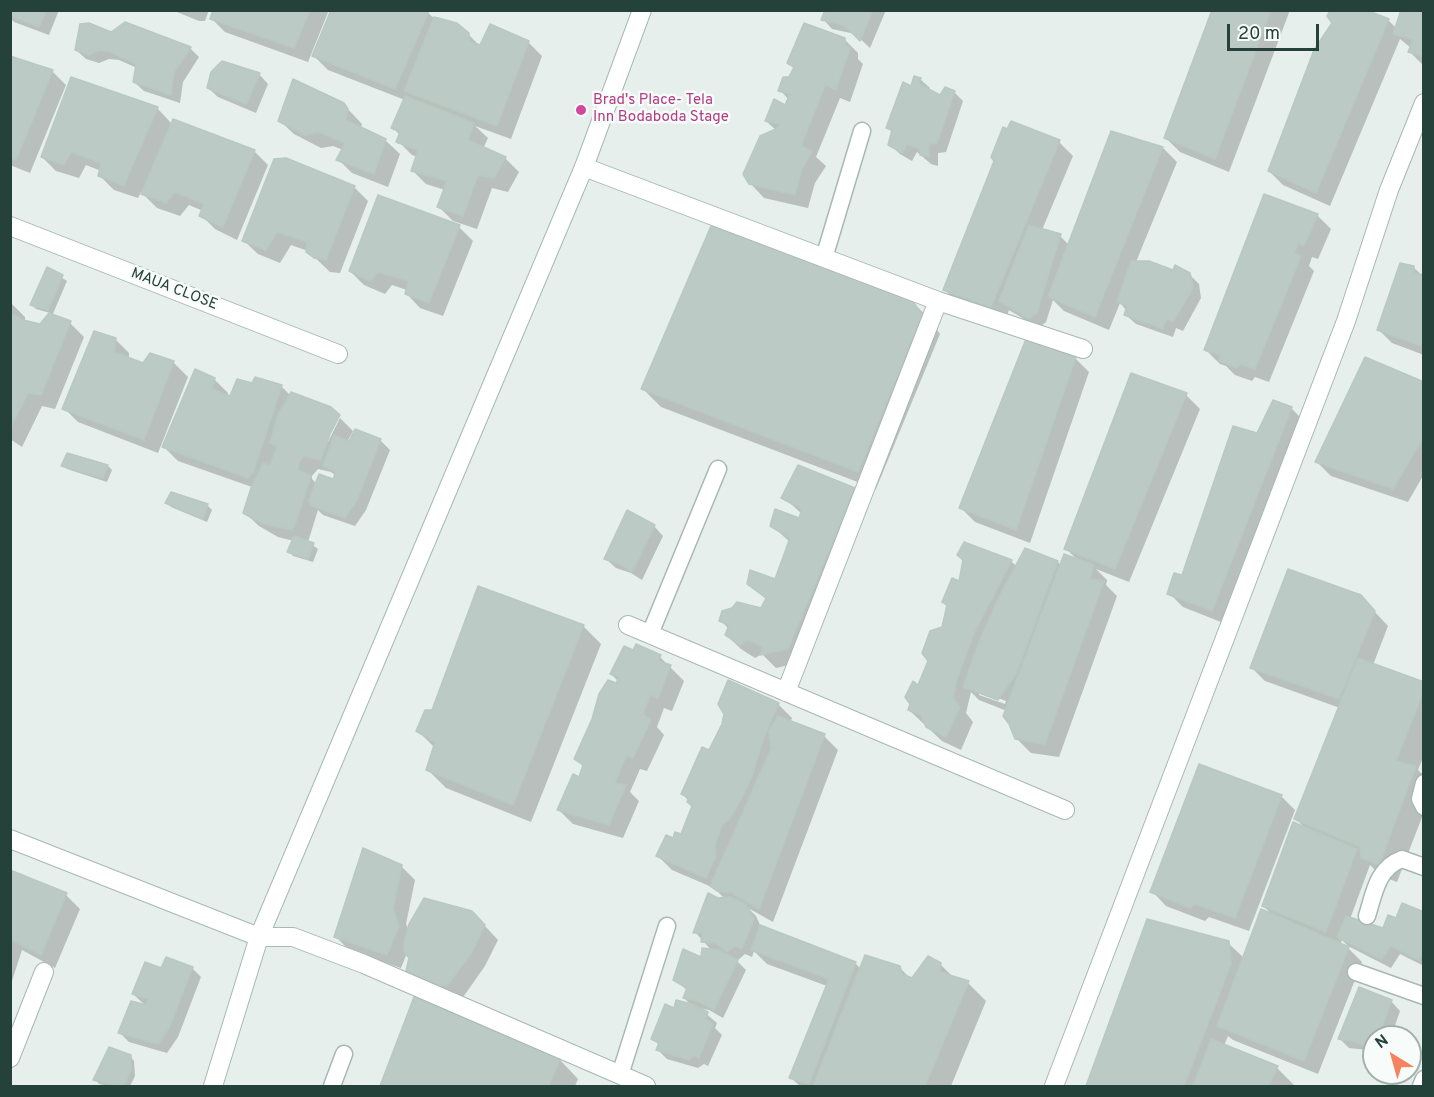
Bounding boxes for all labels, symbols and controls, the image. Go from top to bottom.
scale bar [1230,12,1322,50]
text: 20 m [1238,23,1280,46]
place label: Brad's Place- Tela Inn Bodaboda Stage [593,92,729,127]
marker: Brad's Place- Tela Inn Bodaboda Stage [574,103,588,117]
street label: MAUA CLOSE [128,265,220,315]
north arrow [1362,1025,1422,1085]
text: N [1372,1031,1393,1054]

